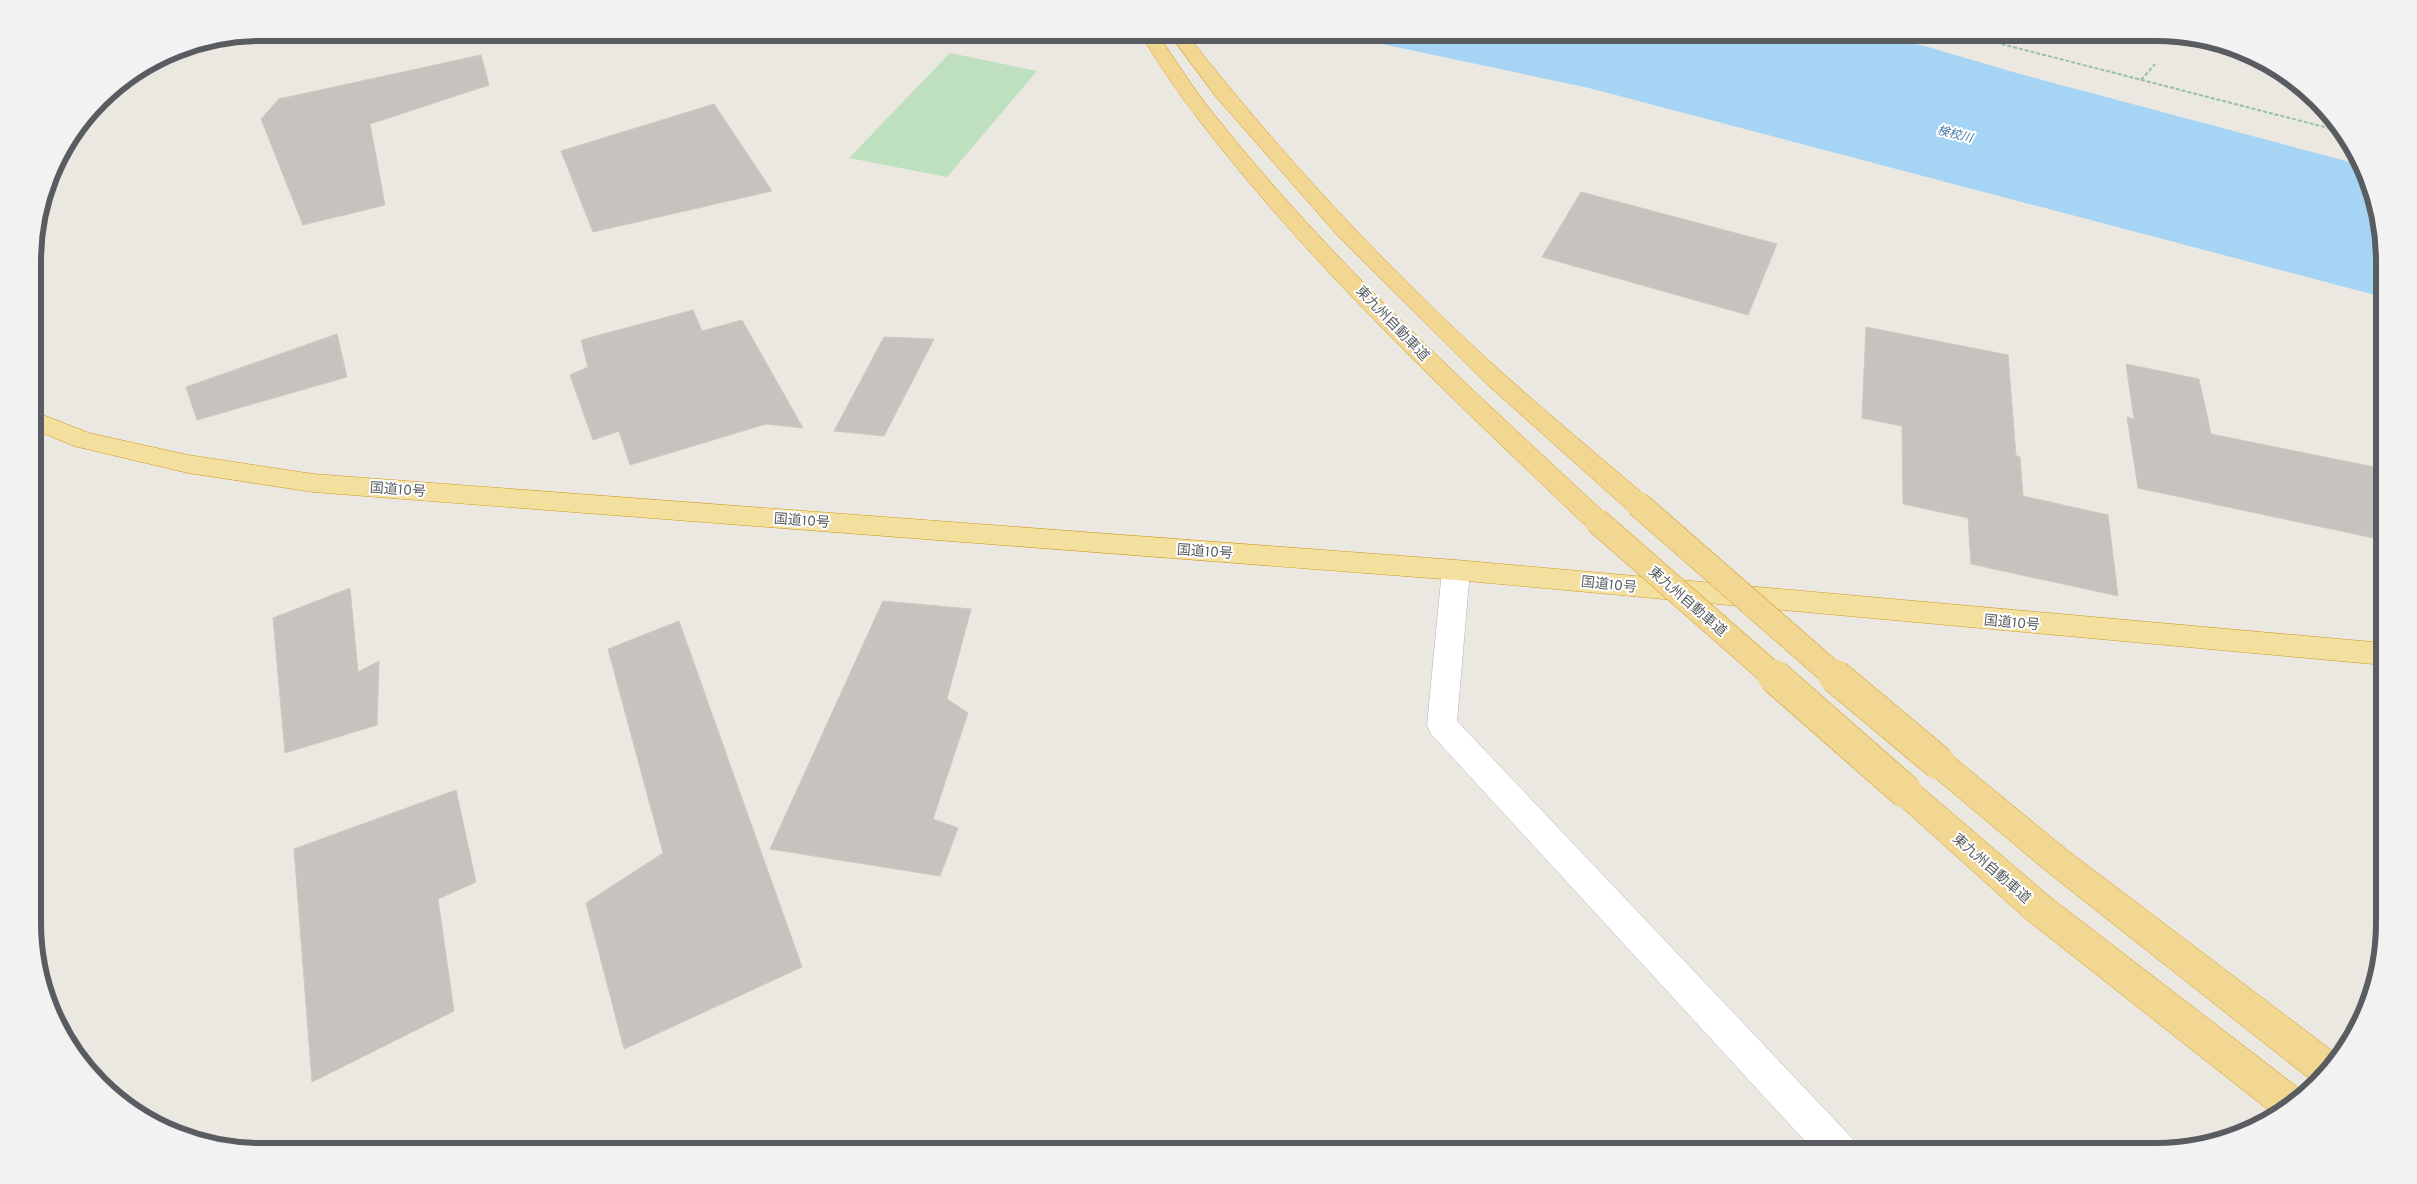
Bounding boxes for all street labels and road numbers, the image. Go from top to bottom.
street label: 東九州自動車道 [1352,282,1433,365]
street label: 国道10号 [369,480,427,501]
street label: 国道10号 [773,511,831,532]
street label: 国道10号 [1176,542,1234,563]
street label: 東九州自動車道 [1644,563,1730,641]
street label: 国道10号 [1580,574,1638,597]
street label: 国道10号 [1983,613,2041,634]
street label: 東九州自動車道 [1948,830,2034,908]

